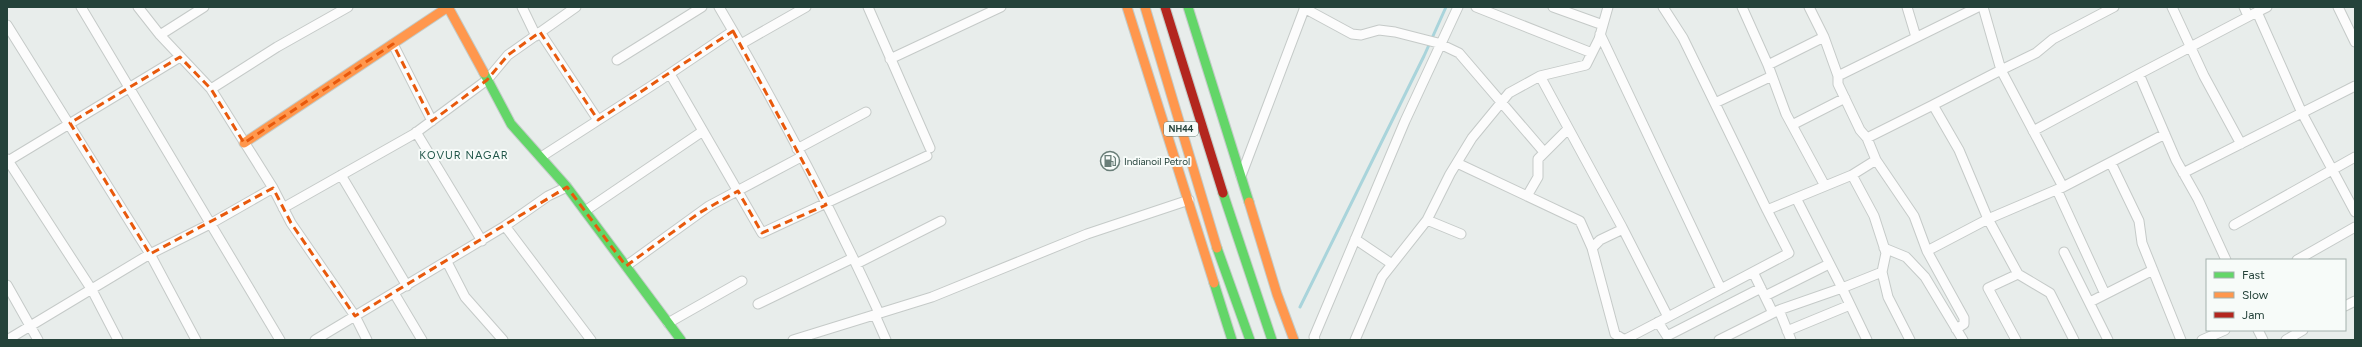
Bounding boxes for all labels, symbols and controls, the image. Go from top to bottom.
road number: NH44 [1164,122,1198,136]
district label: KOVUR NAGAR [419,149,509,162]
fuel station icon: Indianoil Petrol [1099,150,1121,172]
place label: Indianoil Petrol [1124,155,1190,168]
legend [2206,259,2346,331]
text: Fast [2242,268,2265,282]
text: Slow [2242,288,2269,302]
text: Jam [2242,308,2265,322]

